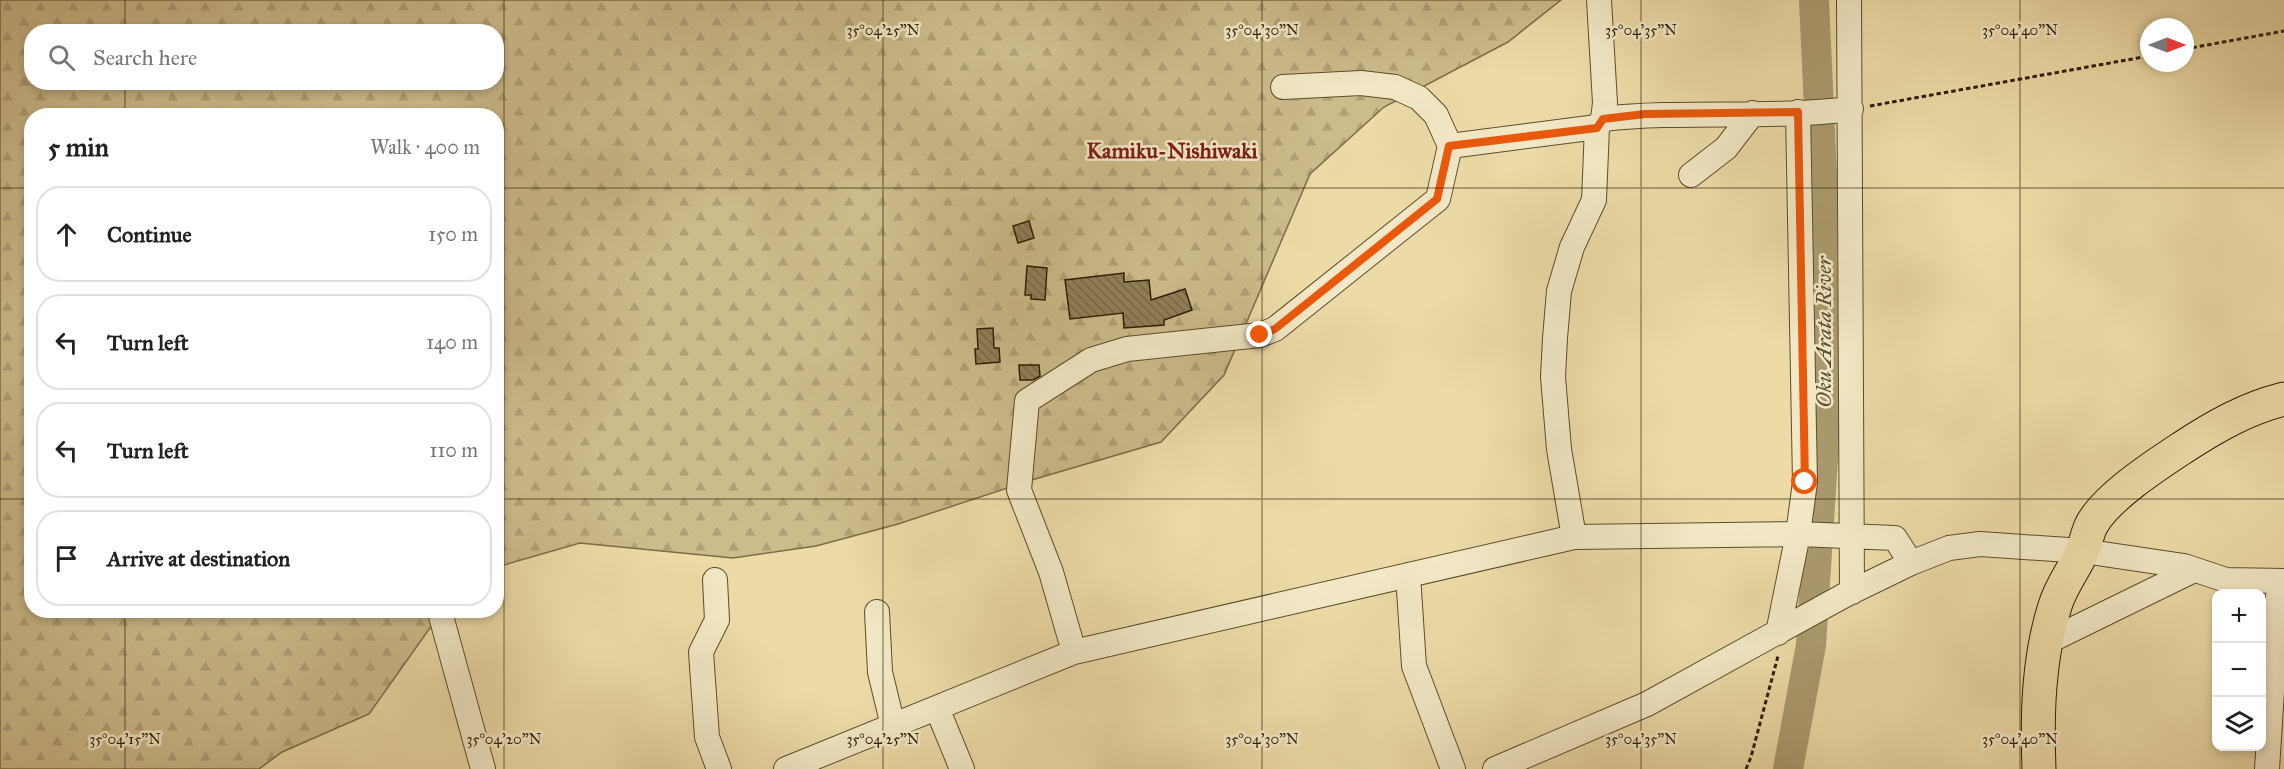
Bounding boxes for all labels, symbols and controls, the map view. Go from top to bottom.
north arrow [2140,18,2194,72]
text: 35°04'25"N [846,21,920,39]
text: 35°04'30"N [1225,21,1299,39]
text: 35°04'35"N [1605,21,1677,39]
text: 35°04'40"N [1982,21,2058,39]
search box [24,24,504,90]
icon: search [45,41,78,74]
text: Search here [93,44,197,71]
text: 5 min [48,131,109,163]
text: Walk · 400 m [370,135,480,159]
district label: Kamiku-Nishiwaki [1086,137,1258,164]
icon: ahead [50,218,83,251]
text: Continue [107,221,192,248]
text: 150 m [428,222,478,246]
water label: Oku Arata River [1810,255,1837,408]
route end [1246,321,1272,347]
icon: left [50,326,83,359]
text: Turn left [107,329,189,356]
text: 140 m [426,330,478,354]
icon: left [50,434,83,467]
text: Turn left [107,437,189,464]
text: 110 m [430,438,478,462]
route start [1791,468,1817,494]
icon: arrive [50,542,83,575]
text: Arrive at destination [107,545,290,572]
map controls [2212,589,2266,751]
button: + [2212,589,2266,643]
button: − [2212,643,2266,697]
button: layers [2212,697,2266,751]
text: 35°04'15"N [89,730,161,748]
text: 35°04'20"N [466,730,542,748]
text: 35°04'25"N [846,730,920,748]
text: 35°04'30"N [1225,730,1299,748]
text: 35°04'35"N [1605,730,1677,748]
text: 35°04'40"N [1982,730,2058,748]

